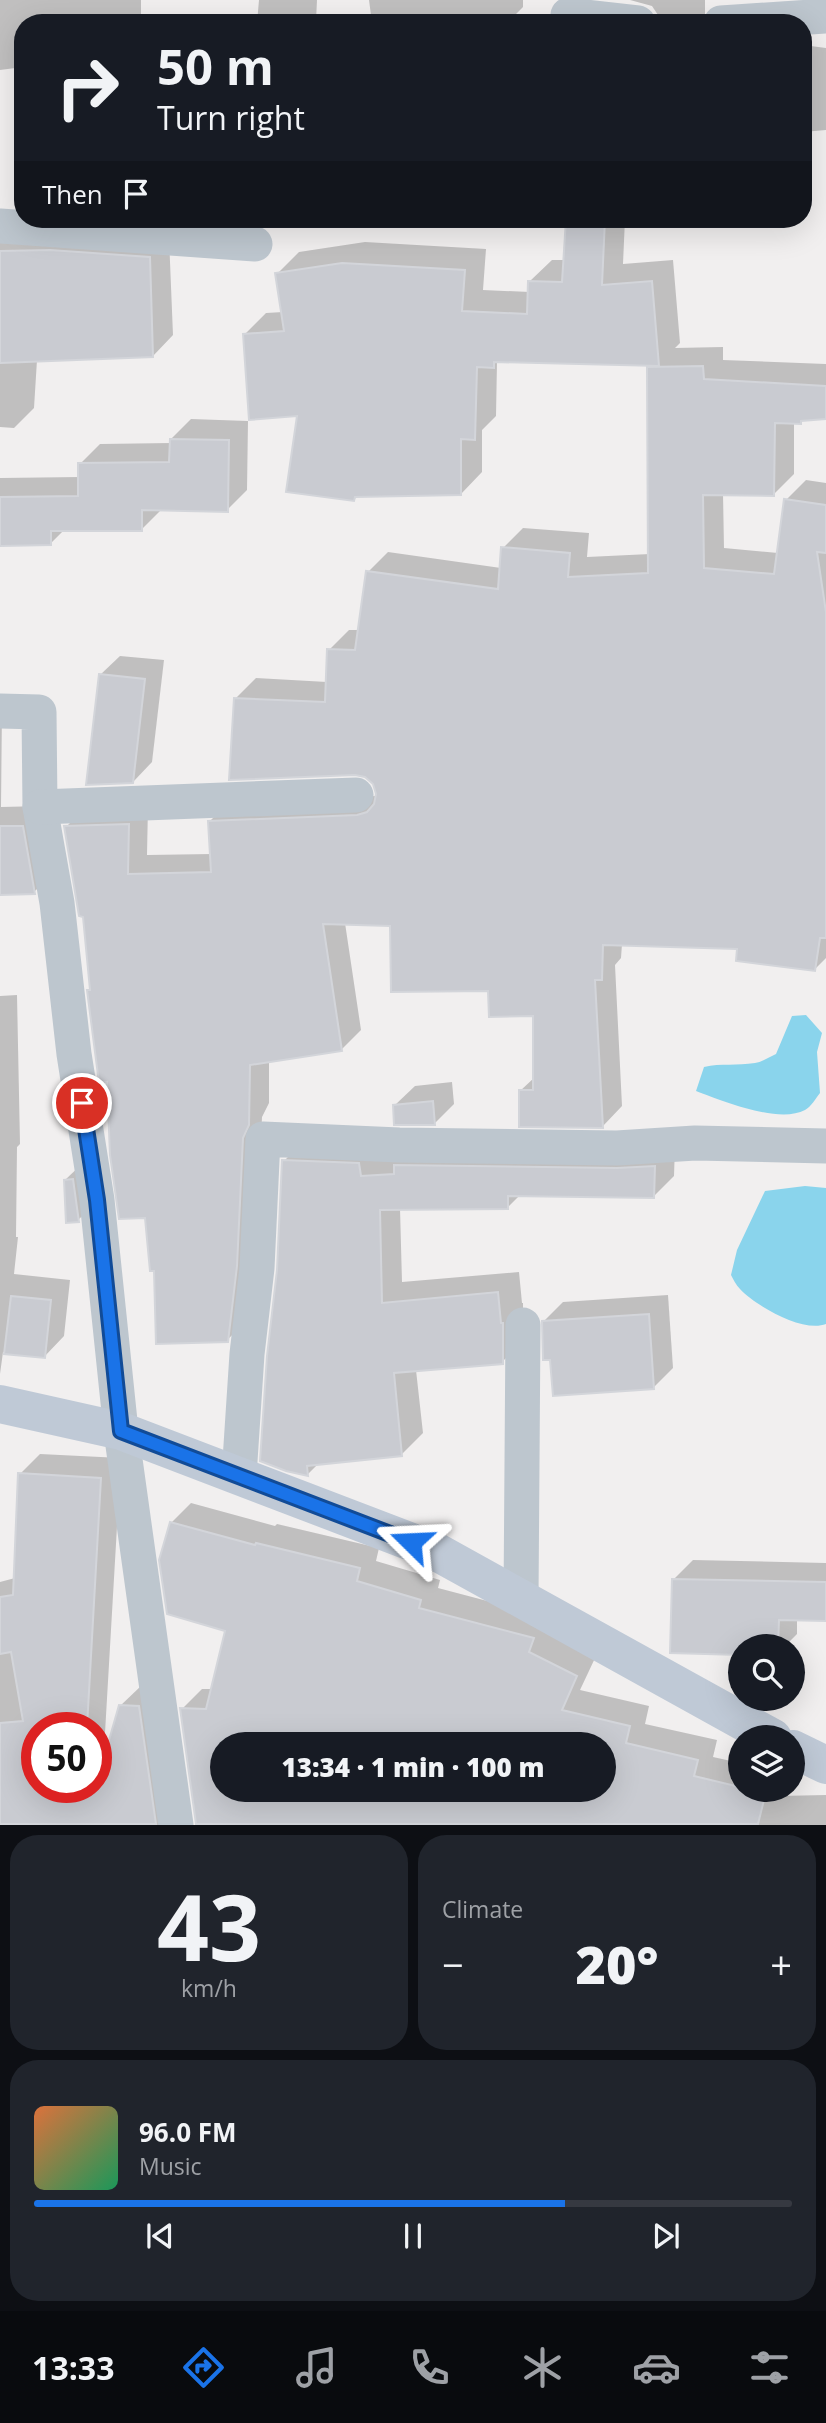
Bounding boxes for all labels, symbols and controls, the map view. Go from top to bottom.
text: 50 m [157,33,274,99]
icon: right [42,42,133,133]
text: Turn right [157,96,305,139]
icon: arrive [117,175,155,213]
text: Then [42,176,103,212]
pin [52,1073,112,1133]
icon: arrive [63,1084,101,1122]
position arrow [374,1505,448,1579]
map controls [728,1634,805,1802]
button: search [728,1634,805,1711]
speed limit sign: 50 [21,1712,112,1803]
button: layers [728,1725,805,1802]
text: 13:34 · 1 min · 100 m [282,1749,544,1785]
text: 43 [157,1864,261,1988]
text: Climate [442,1893,523,1925]
text: 20° [576,1928,658,1999]
text: − [442,1938,464,1990]
text: + [770,1938,792,1990]
text: km/h [181,1972,237,2004]
text: 96.0 FM [139,2114,237,2150]
text: Music [139,2150,202,2182]
icon: previous [141,2217,179,2255]
icon: pause [394,2217,432,2255]
icon: next [647,2217,685,2255]
icon: directions [179,2343,228,2392]
icon: music [292,2343,341,2392]
icon: phone [405,2343,454,2392]
icon: climate [518,2343,567,2392]
icon: car [632,2343,681,2392]
icon: filters [745,2343,794,2392]
text: 13:33 [32,2346,114,2389]

